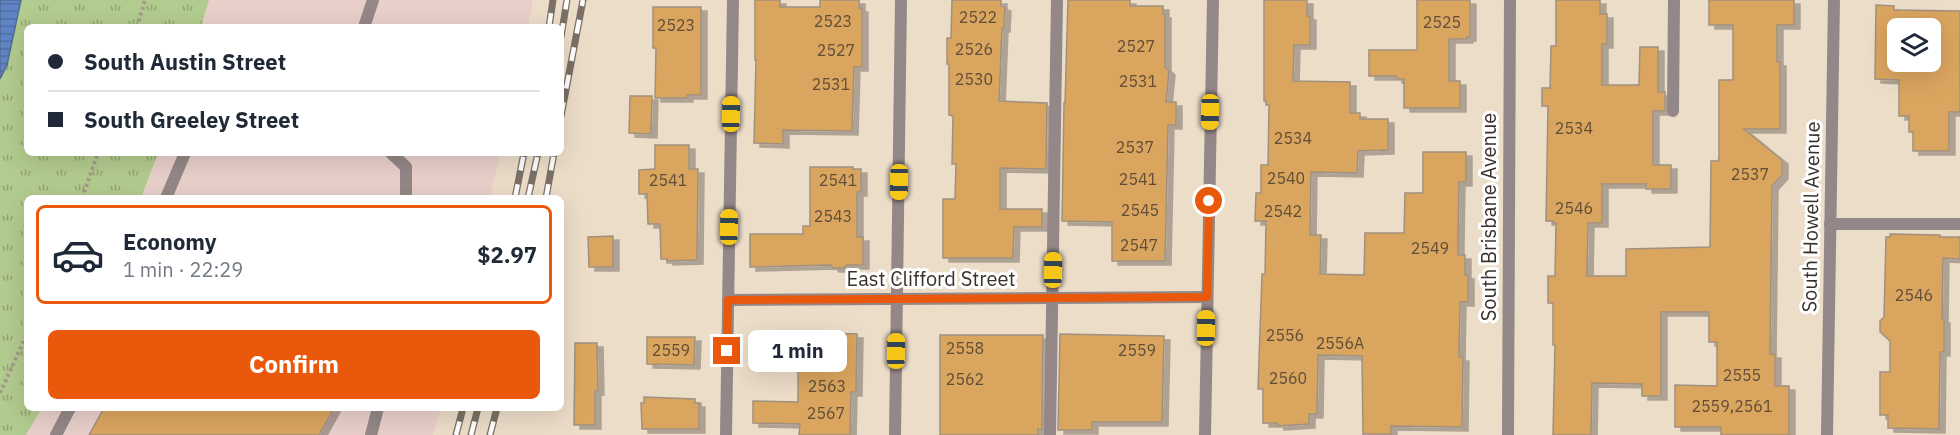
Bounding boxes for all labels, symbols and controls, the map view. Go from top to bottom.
house number: 2522 [959,7,997,27]
house number: 2523 [814,11,852,31]
house number: 2525 [1423,12,1461,32]
house number: 2523 [657,15,695,35]
map controls [1887,18,1941,72]
button: layers [1887,18,1941,72]
house number: 2527 [1117,36,1155,56]
house number: 2526 [955,39,993,59]
house number: 2527 [817,40,855,60]
text: South Austin Street [84,47,286,76]
house number: 2530 [955,69,993,89]
house number: 2531 [1119,71,1157,91]
house number: 2531 [812,74,850,94]
car [1201,94,1219,130]
car [722,96,740,132]
text: South Greeley Street [84,105,299,134]
street label: South Brisbane Avenue [1475,113,1502,321]
house number: 2534 [1555,118,1593,138]
street label: South Howell Avenue [1795,121,1826,313]
house number: 2534 [1274,128,1312,148]
house number: 2537 [1116,137,1154,157]
car [890,164,908,200]
house number: 2537 [1731,164,1769,184]
house number: 2540 [1267,168,1305,188]
house number: 2541 [1119,169,1157,189]
house number: 2541 [649,170,687,190]
house number: 2541 [819,170,857,190]
route start [1195,187,1222,214]
house number: 2546 [1555,198,1593,218]
house number: 2545 [1121,200,1159,220]
house number: 2542 [1264,201,1302,221]
house number: 2543 [814,206,852,226]
car [720,209,738,245]
text: Economy [123,227,217,256]
icon: car [51,228,105,282]
house number: 2547 [1120,235,1158,255]
house number: 2549 [1411,238,1449,258]
text: $2.97 [477,240,537,269]
car [1044,252,1062,288]
text: 1 min · 22:29 [123,256,243,283]
street label: East Clifford Street [846,265,1016,292]
house number: 2546 [1895,285,1933,305]
car [1197,310,1215,346]
house number: 2556 [1266,325,1304,345]
button: Confirm [48,330,540,399]
callout: 1 min [748,330,847,372]
car [887,333,905,369]
house number: 2556A [1316,333,1364,353]
route end [713,337,740,364]
text: 1 min [771,337,824,364]
house number: 2558 [946,338,984,358]
house number: 2559 [652,340,690,360]
house number: 2559 [1118,340,1156,360]
house number: 2555 [1723,365,1761,385]
house number: 2560 [1269,368,1307,388]
house number: 2562 [946,369,984,389]
house number: 2563 [808,376,846,396]
house number: 2559,2561 [1691,396,1773,416]
house number: 2567 [807,403,845,423]

